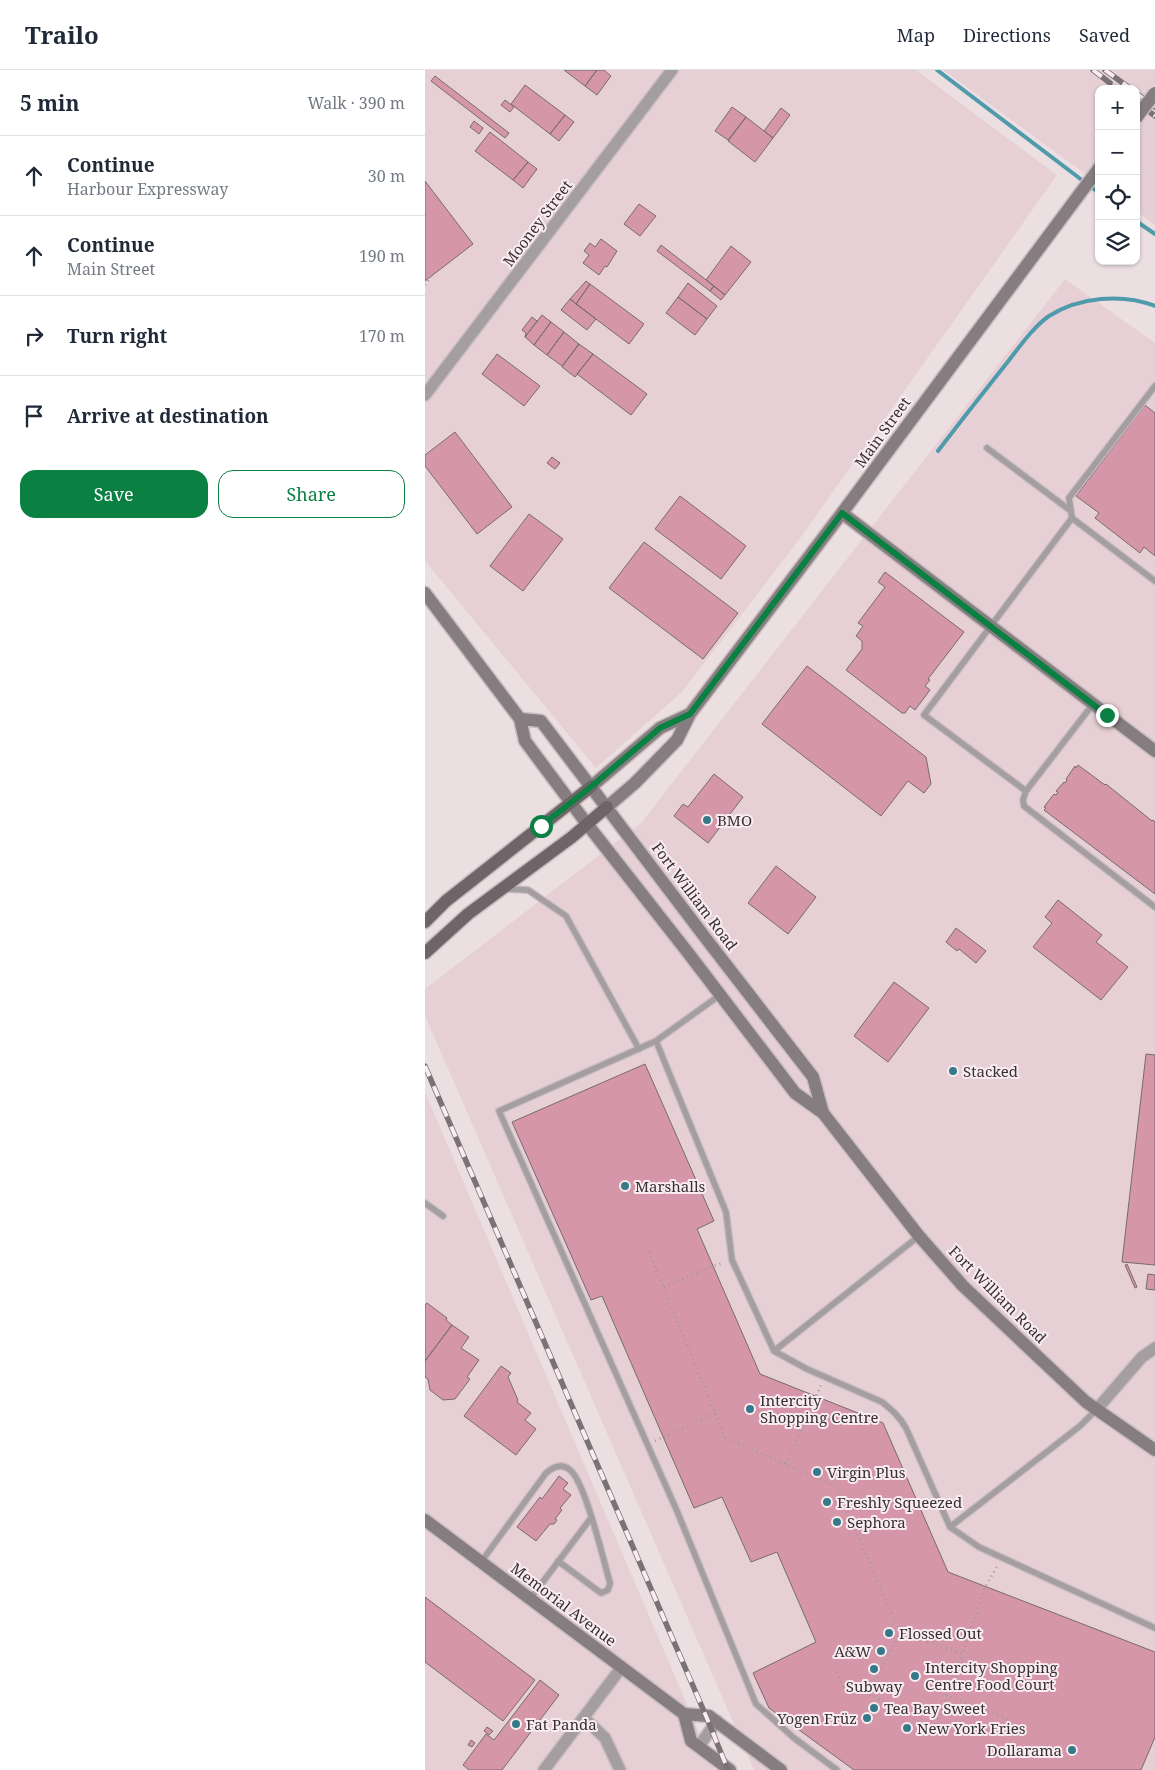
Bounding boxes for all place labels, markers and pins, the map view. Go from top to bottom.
place label: BMO [717,810,752,830]
marker: BMO [701,814,713,826]
place label: Stacked [963,1061,1018,1081]
marker: Stacked [947,1065,959,1077]
place label: Marshalls [635,1176,706,1196]
marker: Marshalls [619,1180,631,1192]
place label: Intercity Shopping Centre [760,1390,879,1427]
marker: Intercity Shopping Centre [744,1403,756,1415]
place label: Virgin Plus [827,1462,906,1482]
marker: Virgin Plus [811,1466,823,1478]
place label: Freshly Squeezed [837,1492,962,1512]
marker: Freshly Squeezed [821,1496,833,1508]
place label: Sephora [847,1512,906,1532]
marker: Sephora [831,1516,843,1528]
place label: Flossed Out [899,1623,982,1643]
marker: Flossed Out [883,1627,895,1639]
place label: A&W [834,1641,871,1661]
marker: A&W [875,1645,887,1657]
place label: Intercity Shopping Centre Food Court [925,1657,1058,1694]
marker: Subway [868,1663,880,1675]
marker: Intercity Shopping Centre Food Court [909,1670,921,1682]
place label: Subway [846,1676,903,1696]
place label: Tea Bay Sweet [884,1698,985,1718]
marker: Tea Bay Sweet [868,1702,880,1714]
place label: Yogen Früz [776,1708,857,1728]
marker: Yogen Früz [861,1712,873,1724]
place label: Fat Panda [526,1714,597,1734]
marker: Fat Panda [510,1718,522,1730]
place label: New York Fries [917,1718,1026,1738]
marker: New York Fries [901,1722,913,1734]
place label: Dollarama [987,1740,1062,1760]
marker: Dollarama [1066,1744,1078,1756]

